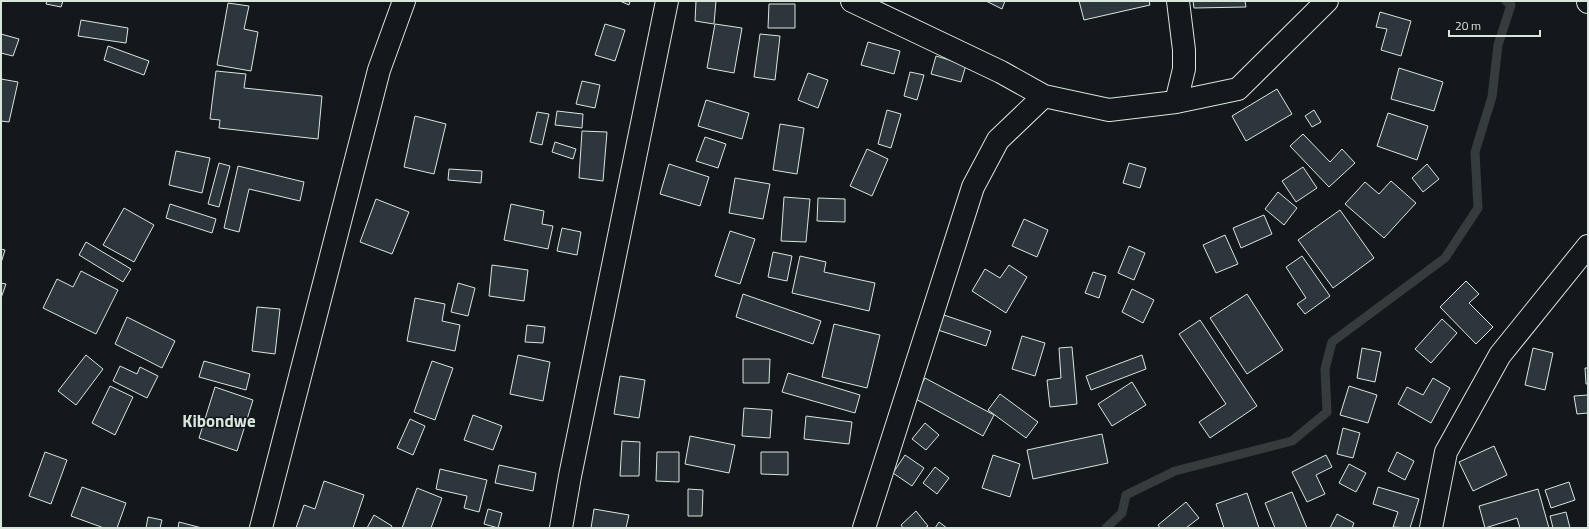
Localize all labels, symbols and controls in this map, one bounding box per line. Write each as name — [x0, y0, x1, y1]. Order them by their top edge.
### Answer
scale bar — [1449, 12, 1540, 38]
text: 20 m — [1455, 16, 1481, 35]
district label: Kibondwe — [182, 408, 256, 434]

